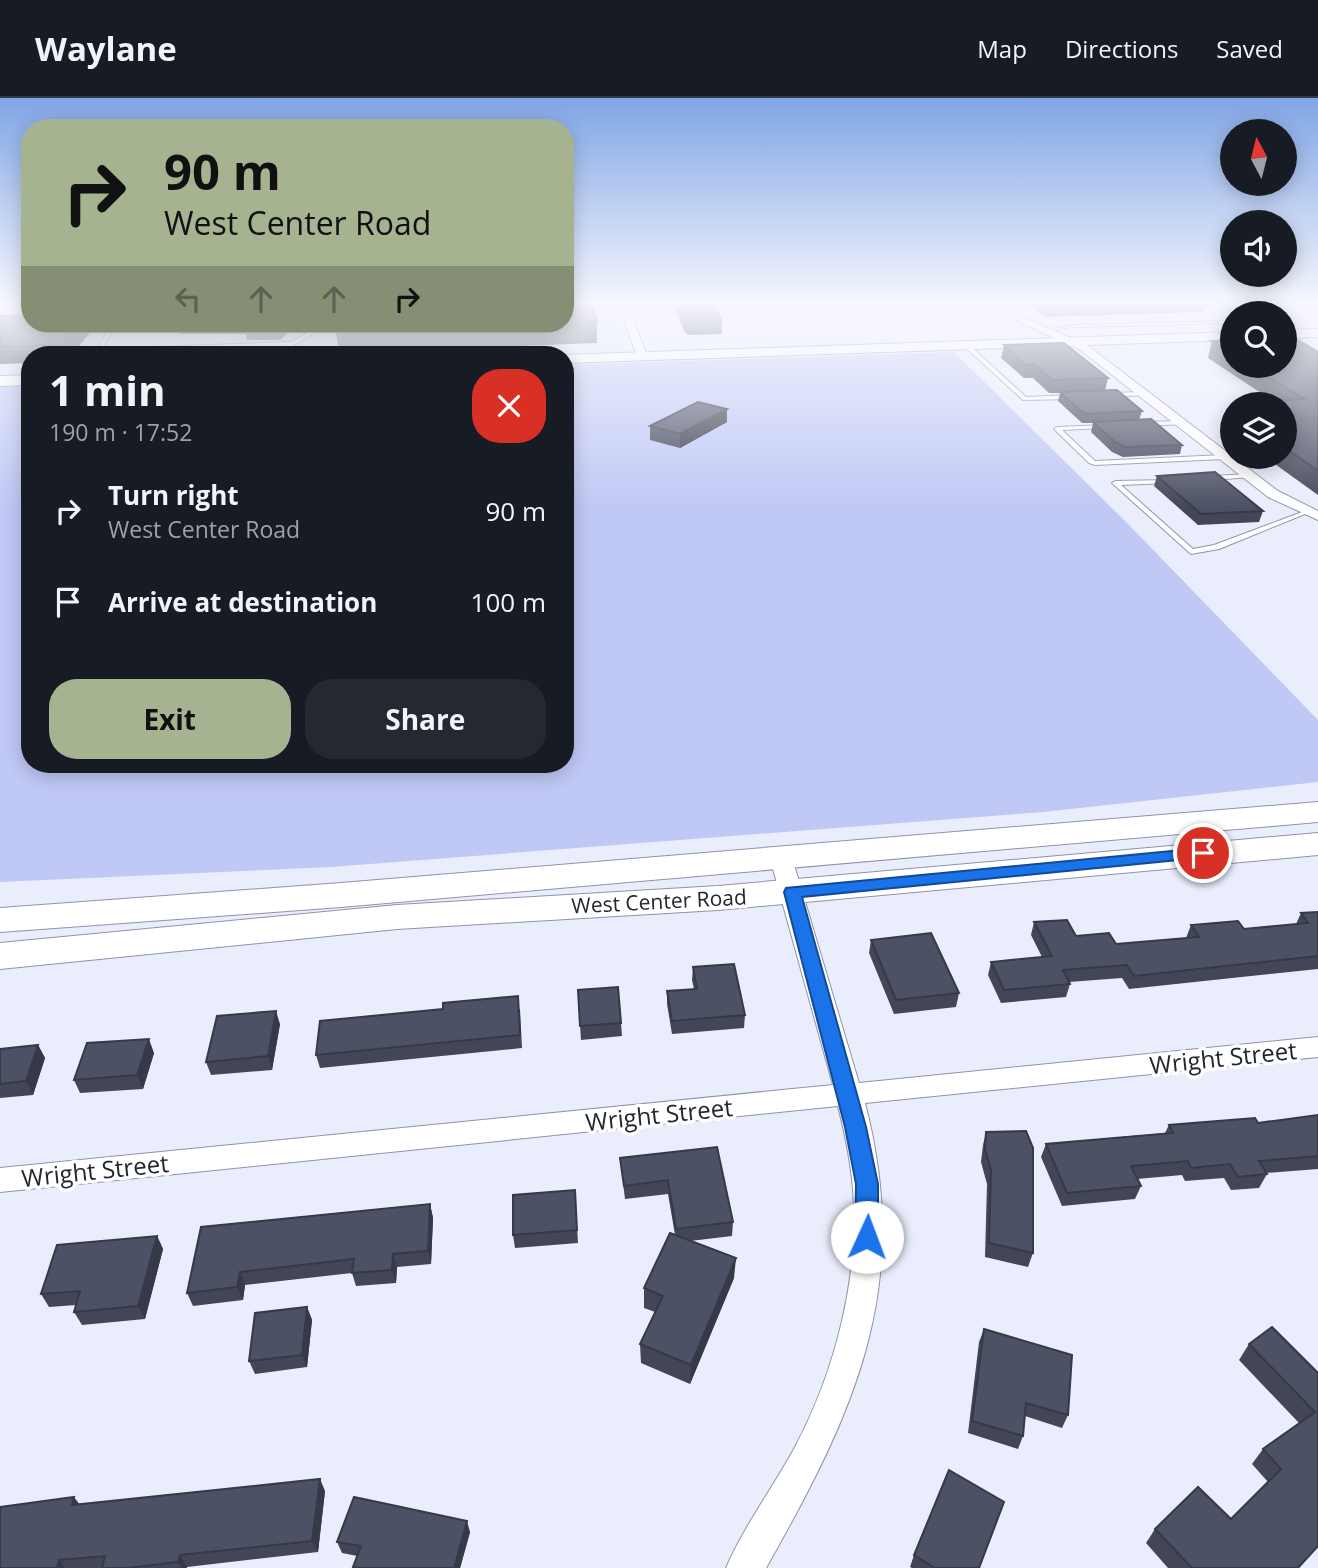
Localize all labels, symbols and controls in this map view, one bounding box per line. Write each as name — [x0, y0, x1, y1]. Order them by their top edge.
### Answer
text: Waylane — [35, 26, 177, 71]
text: Map — [977, 32, 1027, 65]
text: Directions — [1065, 32, 1178, 65]
text: Saved — [1216, 32, 1283, 65]
north arrow — [1220, 119, 1297, 196]
map controls — [1220, 119, 1297, 469]
text: 90 m — [164, 138, 281, 204]
icon: right — [49, 147, 140, 238]
text: West Center Road — [164, 201, 431, 244]
button: sound — [1220, 210, 1297, 287]
icon: left — [169, 280, 207, 318]
icon: ahead — [242, 280, 280, 318]
icon: ahead — [315, 280, 353, 318]
icon: right — [388, 280, 426, 318]
button: search — [1220, 301, 1297, 378]
text: 1 min — [49, 361, 166, 418]
button: close — [472, 369, 546, 443]
button: layers — [1220, 392, 1297, 469]
text: 190 m · 17:52 — [49, 416, 192, 448]
text: Turn right — [108, 477, 239, 513]
icon: right — [49, 492, 87, 530]
text: 90 m — [485, 493, 546, 529]
text: West Center Road — [108, 513, 300, 545]
icon: arrive — [49, 583, 87, 621]
text: Arrive at destination — [108, 584, 377, 620]
text: 100 m — [471, 584, 546, 620]
button: Exit — [49, 679, 291, 759]
button: Share — [305, 679, 546, 759]
pin — [1173, 823, 1233, 883]
icon: arrive — [1184, 834, 1222, 872]
street label: West Center Road — [571, 882, 747, 920]
street label: Wright Street — [1148, 1033, 1298, 1081]
street label: Wright Street — [584, 1090, 734, 1138]
street label: Wright Street — [20, 1146, 170, 1194]
position arrow — [830, 1200, 904, 1274]

